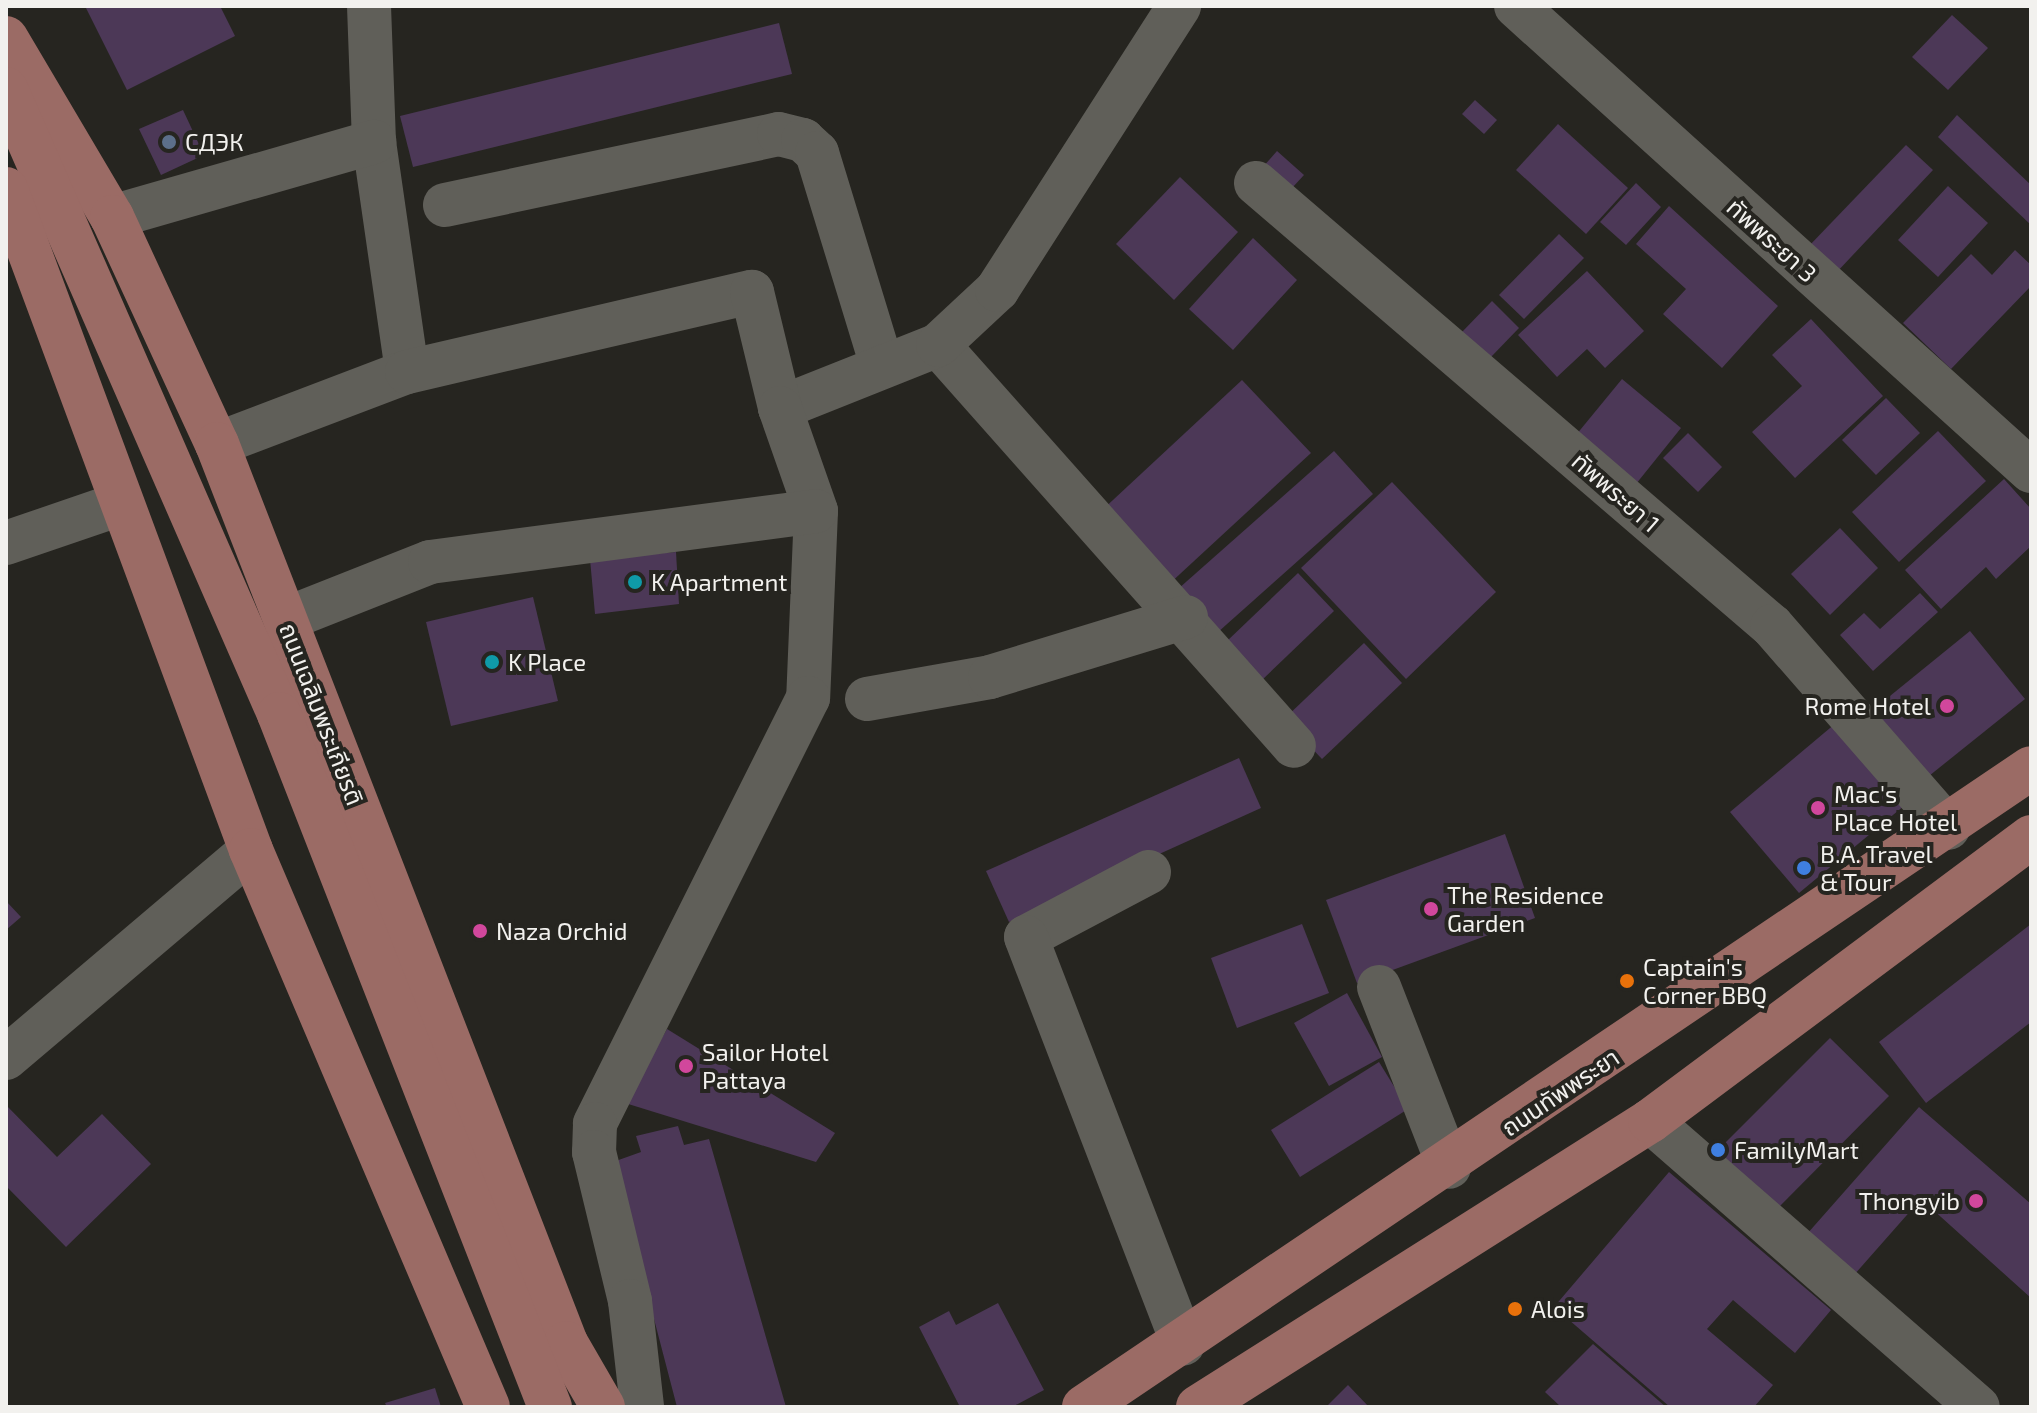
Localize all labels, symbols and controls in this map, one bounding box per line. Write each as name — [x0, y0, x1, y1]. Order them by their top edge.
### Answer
place label: СДЭК — [185, 128, 244, 156]
marker: СДЭК — [160, 133, 178, 151]
street label: ทัพพระยา 3 — [1721, 192, 1823, 288]
street label: ทัพพระยา 1 — [1566, 446, 1666, 538]
place label: K Apartment — [651, 568, 788, 596]
marker: K Apartment — [626, 573, 644, 591]
street label: ถนนเฉลิมพระเกียรติ — [274, 619, 370, 809]
place label: K Place — [508, 648, 586, 676]
marker: K Place — [483, 653, 501, 671]
place label: Rome Hotel — [1805, 692, 1931, 720]
marker: Rome Hotel — [1938, 697, 1956, 715]
place label: Mac's Place Hotel — [1834, 780, 1957, 836]
marker: Mac's Place Hotel — [1809, 799, 1827, 817]
place label: B.A. Travel & Tour — [1820, 840, 1933, 896]
marker: B.A. Travel & Tour — [1795, 859, 1813, 877]
place label: The Residence Garden — [1447, 881, 1604, 937]
marker: The Residence Garden — [1422, 900, 1440, 918]
place label: Naza Orchid — [496, 917, 628, 945]
marker: Naza Orchid — [471, 922, 489, 940]
place label: Captain's Corner BBQ — [1643, 953, 1768, 1009]
marker: Captain's Corner BBQ — [1618, 972, 1636, 990]
place label: Sailor Hotel Pattaya — [702, 1038, 829, 1094]
street label: ถนนทัพพระยา — [1496, 1042, 1624, 1142]
marker: Sailor Hotel Pattaya — [677, 1057, 695, 1075]
place label: FamilyMart — [1734, 1136, 1859, 1164]
marker: FamilyMart — [1709, 1141, 1727, 1159]
place label: Thongyib — [1859, 1187, 1960, 1215]
marker: Thongyib — [1967, 1192, 1985, 1210]
place label: Alois — [1531, 1295, 1585, 1323]
marker: Alois — [1506, 1300, 1524, 1318]

